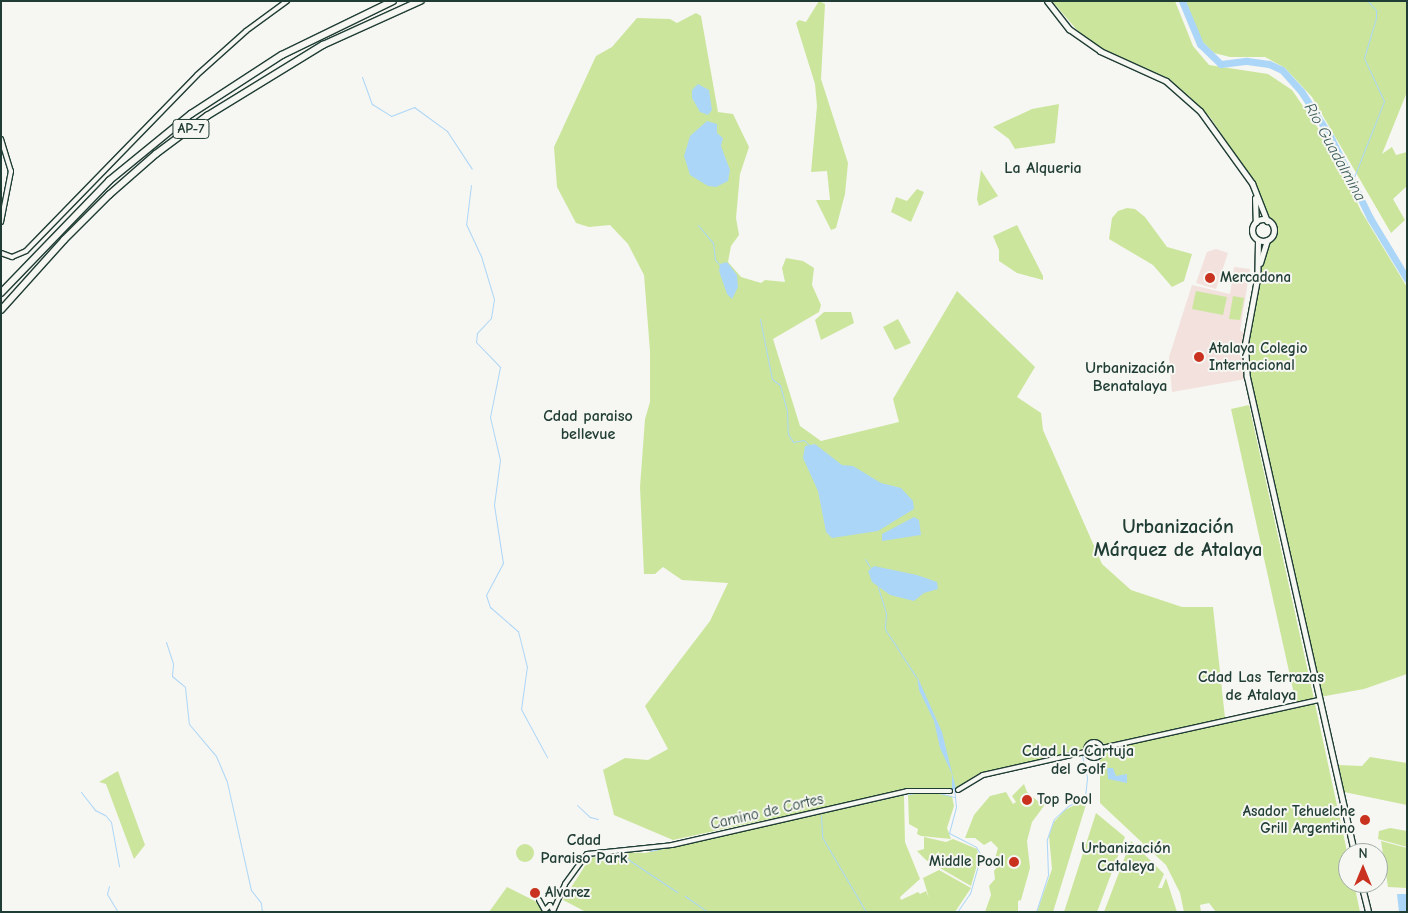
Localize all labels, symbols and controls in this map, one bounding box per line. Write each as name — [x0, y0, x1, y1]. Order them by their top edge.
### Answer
water label: Rio Guadalmina — [1300, 100, 1370, 204]
road number: AP-7 — [172, 118, 210, 140]
district label: La Alqueria — [1004, 158, 1082, 178]
place label: Mercadona — [1220, 269, 1291, 287]
marker: Mercadona — [1204, 272, 1216, 284]
place label: Atalaya Colegio Internacional — [1209, 339, 1307, 374]
marker: Atalaya Colegio Internacional — [1193, 351, 1205, 363]
district label: Urbanización Benatalaya — [1085, 358, 1175, 396]
district label: Cdad paraiso bellevue — [543, 406, 633, 444]
district label: Urbanización Márquez de Atalaya — [1094, 515, 1262, 562]
district label: Cdad Las Terrazas de Atalaya — [1198, 667, 1324, 705]
district label: Cdad La Cartuja del Golf — [1022, 741, 1134, 779]
street label: Camino de Cortes — [709, 790, 825, 834]
place label: Top Pool — [1037, 791, 1092, 809]
marker: Top Pool — [1021, 794, 1033, 806]
place label: Asador Tehuelche Grill Argentino — [1243, 802, 1355, 837]
marker: Asador Tehuelche Grill Argentino — [1359, 814, 1371, 826]
district label: Cdad Paraiso Park — [541, 830, 627, 868]
district label: Urbanización Cataleya — [1081, 838, 1171, 876]
north arrow — [1338, 843, 1388, 893]
text: N — [1358, 845, 1368, 862]
place label: Middle Pool — [929, 853, 1004, 871]
marker: Middle Pool — [1008, 856, 1020, 868]
place label: Alvarez — [545, 884, 590, 902]
marker: Alvarez — [529, 887, 541, 899]

